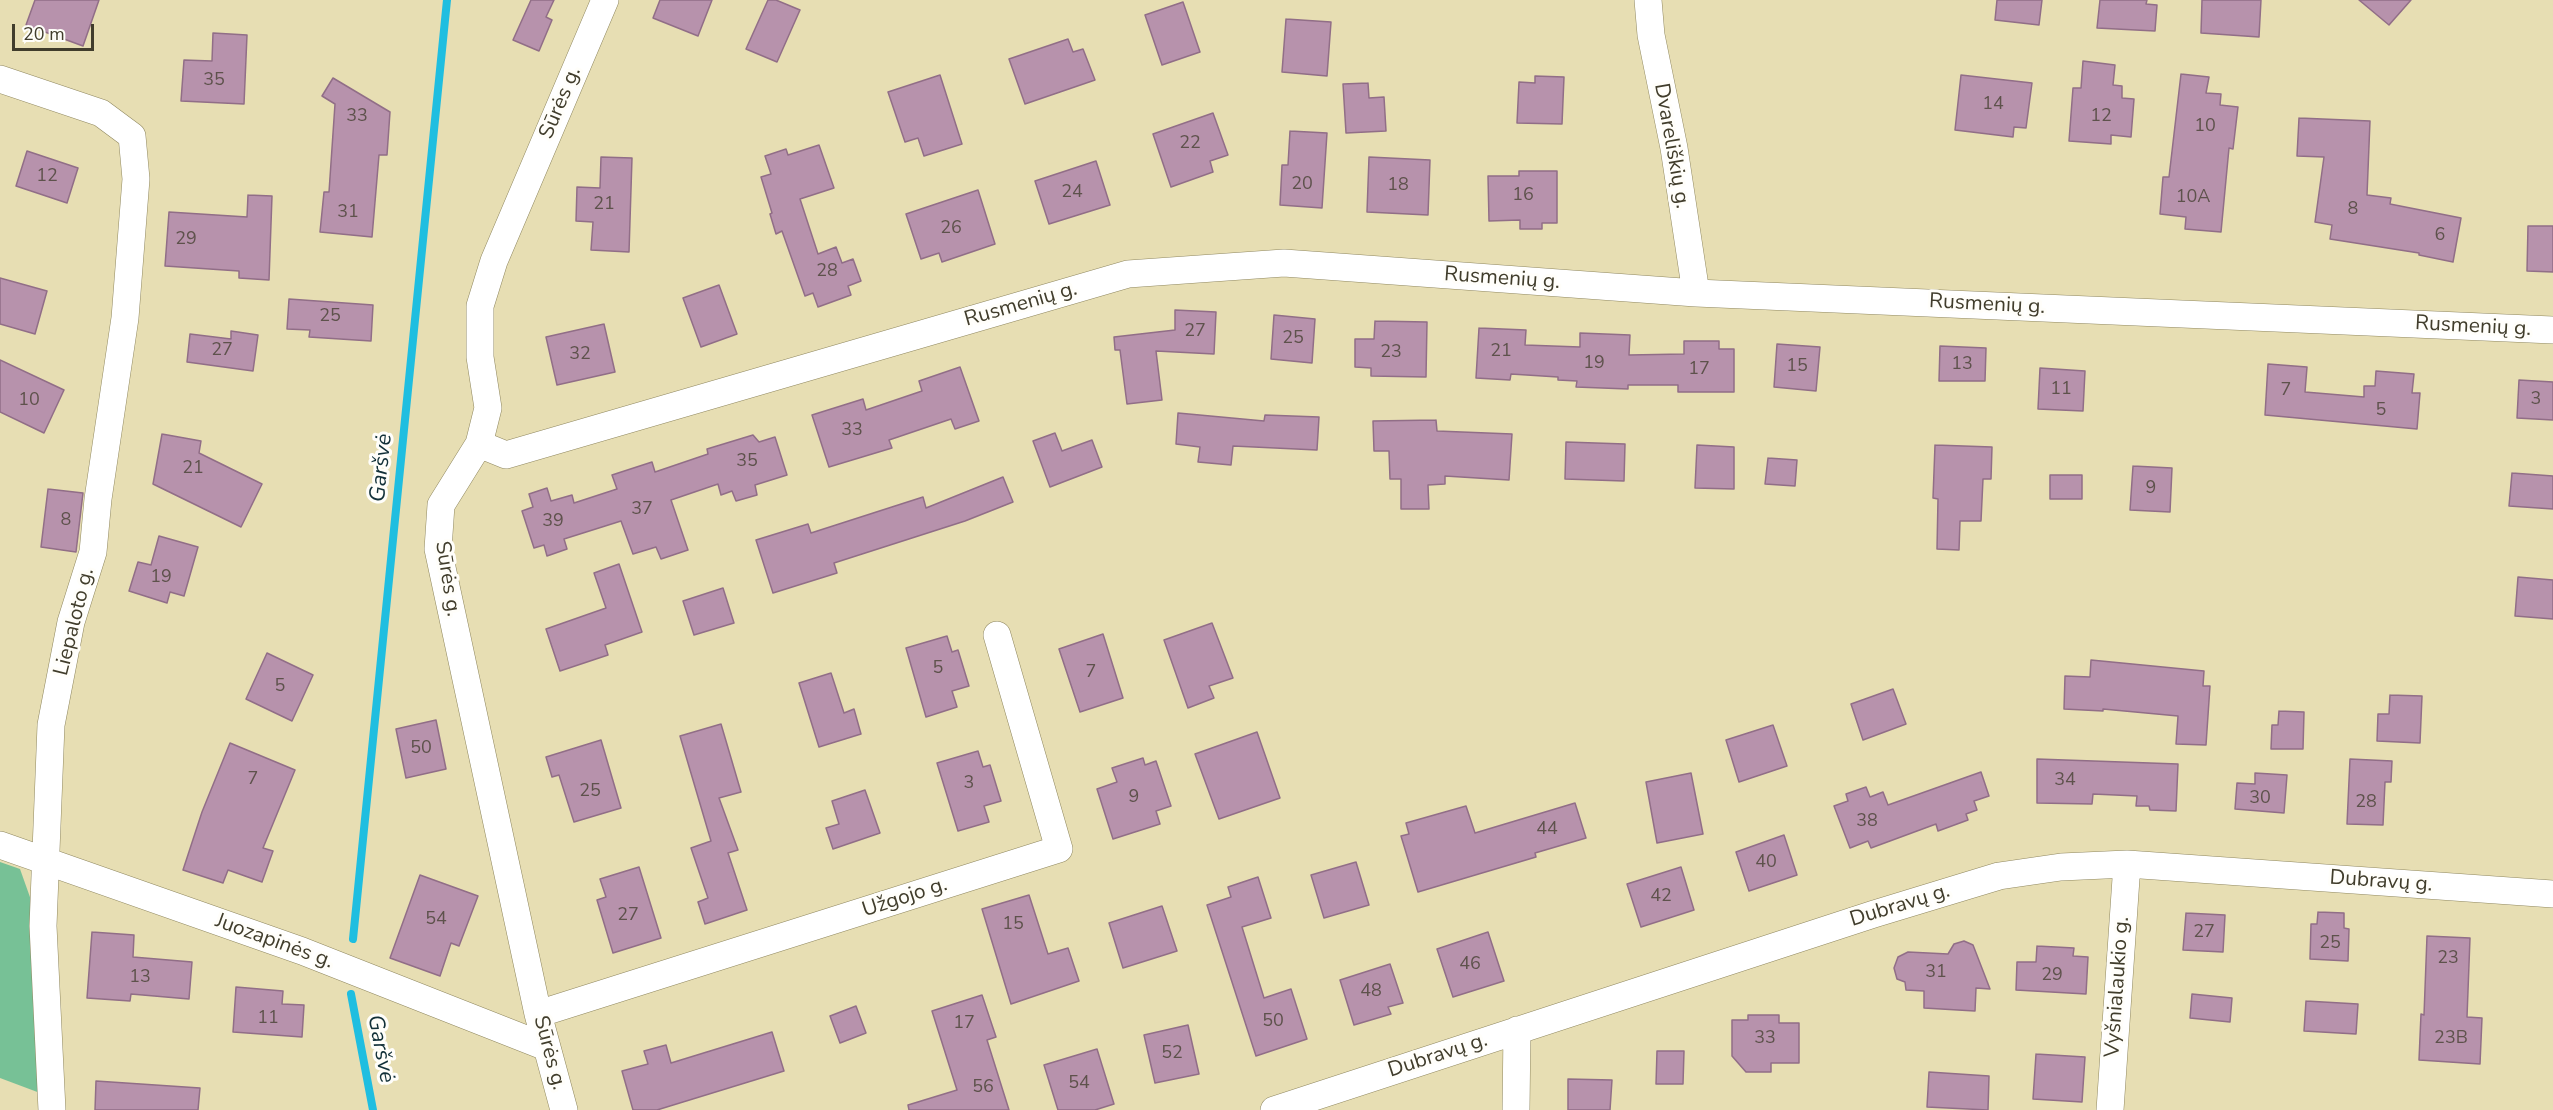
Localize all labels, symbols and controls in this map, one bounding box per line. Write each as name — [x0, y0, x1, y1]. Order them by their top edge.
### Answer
scale bar — [15, 12, 98, 50]
text: 20 m — [23, 22, 65, 46]
street label: Sūrės g. — [535, 63, 587, 143]
house number: 35 — [203, 70, 225, 92]
street label: Dvareliškių g. — [1648, 81, 1694, 211]
house number: 14 — [1982, 94, 2004, 116]
house number: 33 — [346, 106, 368, 128]
house number: 12 — [2090, 106, 2112, 128]
house number: 10 — [2194, 116, 2216, 138]
house number: 22 — [1179, 133, 1201, 155]
house number: 12 — [36, 166, 58, 188]
house number: 20 — [1291, 174, 1313, 196]
house number: 18 — [1387, 175, 1409, 197]
house number: 24 — [1061, 182, 1083, 204]
house number: 16 — [1512, 185, 1534, 207]
house number: 10A — [2176, 187, 2210, 209]
house number: 21 — [593, 194, 615, 216]
house number: 8 — [2348, 199, 2358, 221]
house number: 31 — [337, 202, 359, 224]
house number: 26 — [940, 218, 962, 240]
house number: 6 — [2435, 225, 2445, 247]
house number: 29 — [175, 229, 197, 251]
house number: 28 — [816, 261, 838, 283]
street label: Rusmenių g. — [1443, 262, 1561, 296]
street label: Rusmenių g. — [962, 277, 1080, 333]
street label: Rusmenių g. — [1928, 289, 2046, 321]
house number: 25 — [319, 306, 341, 328]
street label: Rusmenių g. — [2414, 311, 2532, 343]
house number: 27 — [1184, 321, 1206, 343]
house number: 25 — [1282, 328, 1304, 350]
house number: 27 — [211, 340, 233, 362]
house number: 21 — [1490, 341, 1512, 363]
house number: 23 — [1380, 342, 1402, 364]
house number: 32 — [569, 344, 591, 366]
house number: 19 — [1583, 353, 1605, 375]
house number: 13 — [1951, 354, 1973, 376]
house number: 15 — [1786, 356, 1808, 378]
house number: 17 — [1688, 359, 1710, 381]
house number: 11 — [2050, 379, 2072, 401]
house number: 7 — [2281, 380, 2291, 402]
house number: 3 — [2531, 389, 2541, 411]
house number: 10 — [18, 390, 40, 412]
house number: 5 — [2376, 400, 2386, 422]
house number: 33 — [841, 420, 863, 442]
water label: Garšvė — [365, 432, 399, 504]
house number: 35 — [736, 451, 758, 473]
house number: 21 — [182, 458, 204, 480]
house number: 9 — [2146, 478, 2156, 500]
house number: 37 — [631, 499, 653, 521]
house number: 8 — [61, 510, 71, 532]
house number: 39 — [542, 511, 564, 533]
street label: Sūrės g. — [429, 540, 465, 618]
street label: Liepaloto g. — [49, 566, 101, 678]
house number: 19 — [150, 567, 172, 589]
house number: 5 — [933, 658, 943, 680]
house number: 7 — [1086, 662, 1096, 684]
house number: 5 — [275, 676, 285, 698]
house number: 50 — [410, 738, 432, 760]
house number: 7 — [248, 769, 258, 791]
house number: 34 — [2054, 770, 2076, 792]
house number: 3 — [964, 773, 974, 795]
house number: 25 — [579, 781, 601, 803]
house number: 9 — [1129, 787, 1139, 809]
house number: 30 — [2249, 788, 2271, 810]
house number: 28 — [2355, 792, 2377, 814]
house number: 38 — [1856, 811, 1878, 833]
house number: 44 — [1536, 819, 1558, 841]
house number: 40 — [1755, 852, 1777, 874]
street label: Dubravų g. — [2329, 866, 2433, 898]
street label: Užgojo g. — [859, 872, 951, 924]
street label: Dubravų g. — [1847, 879, 1953, 933]
house number: 42 — [1650, 886, 1672, 908]
house number: 27 — [617, 905, 639, 927]
street label: Juozapinės g. — [212, 909, 336, 975]
house number: 54 — [425, 909, 447, 931]
house number: 15 — [1002, 914, 1024, 936]
street label: Vyšnialaukio g. — [2101, 916, 2135, 1058]
house number: 27 — [2193, 922, 2215, 944]
house number: 25 — [2319, 933, 2341, 955]
house number: 23 — [2437, 948, 2459, 970]
house number: 46 — [1459, 954, 1481, 976]
house number: 31 — [1925, 962, 1947, 984]
house number: 29 — [2041, 965, 2063, 987]
house number: 13 — [129, 967, 151, 989]
house number: 48 — [1360, 981, 1382, 1003]
house number: 11 — [257, 1008, 279, 1030]
house number: 50 — [1262, 1011, 1284, 1033]
water label: Garšvė — [360, 1013, 400, 1085]
street label: Sūrės g. — [527, 1013, 571, 1093]
house number: 17 — [953, 1013, 975, 1035]
street label: Dubravų g. — [1385, 1028, 1491, 1084]
house number: 33 — [1754, 1028, 1776, 1050]
house number: 23B — [2434, 1028, 2468, 1050]
house number: 52 — [1161, 1043, 1183, 1065]
house number: 54 — [1068, 1073, 1090, 1095]
house number: 56 — [972, 1077, 994, 1099]

